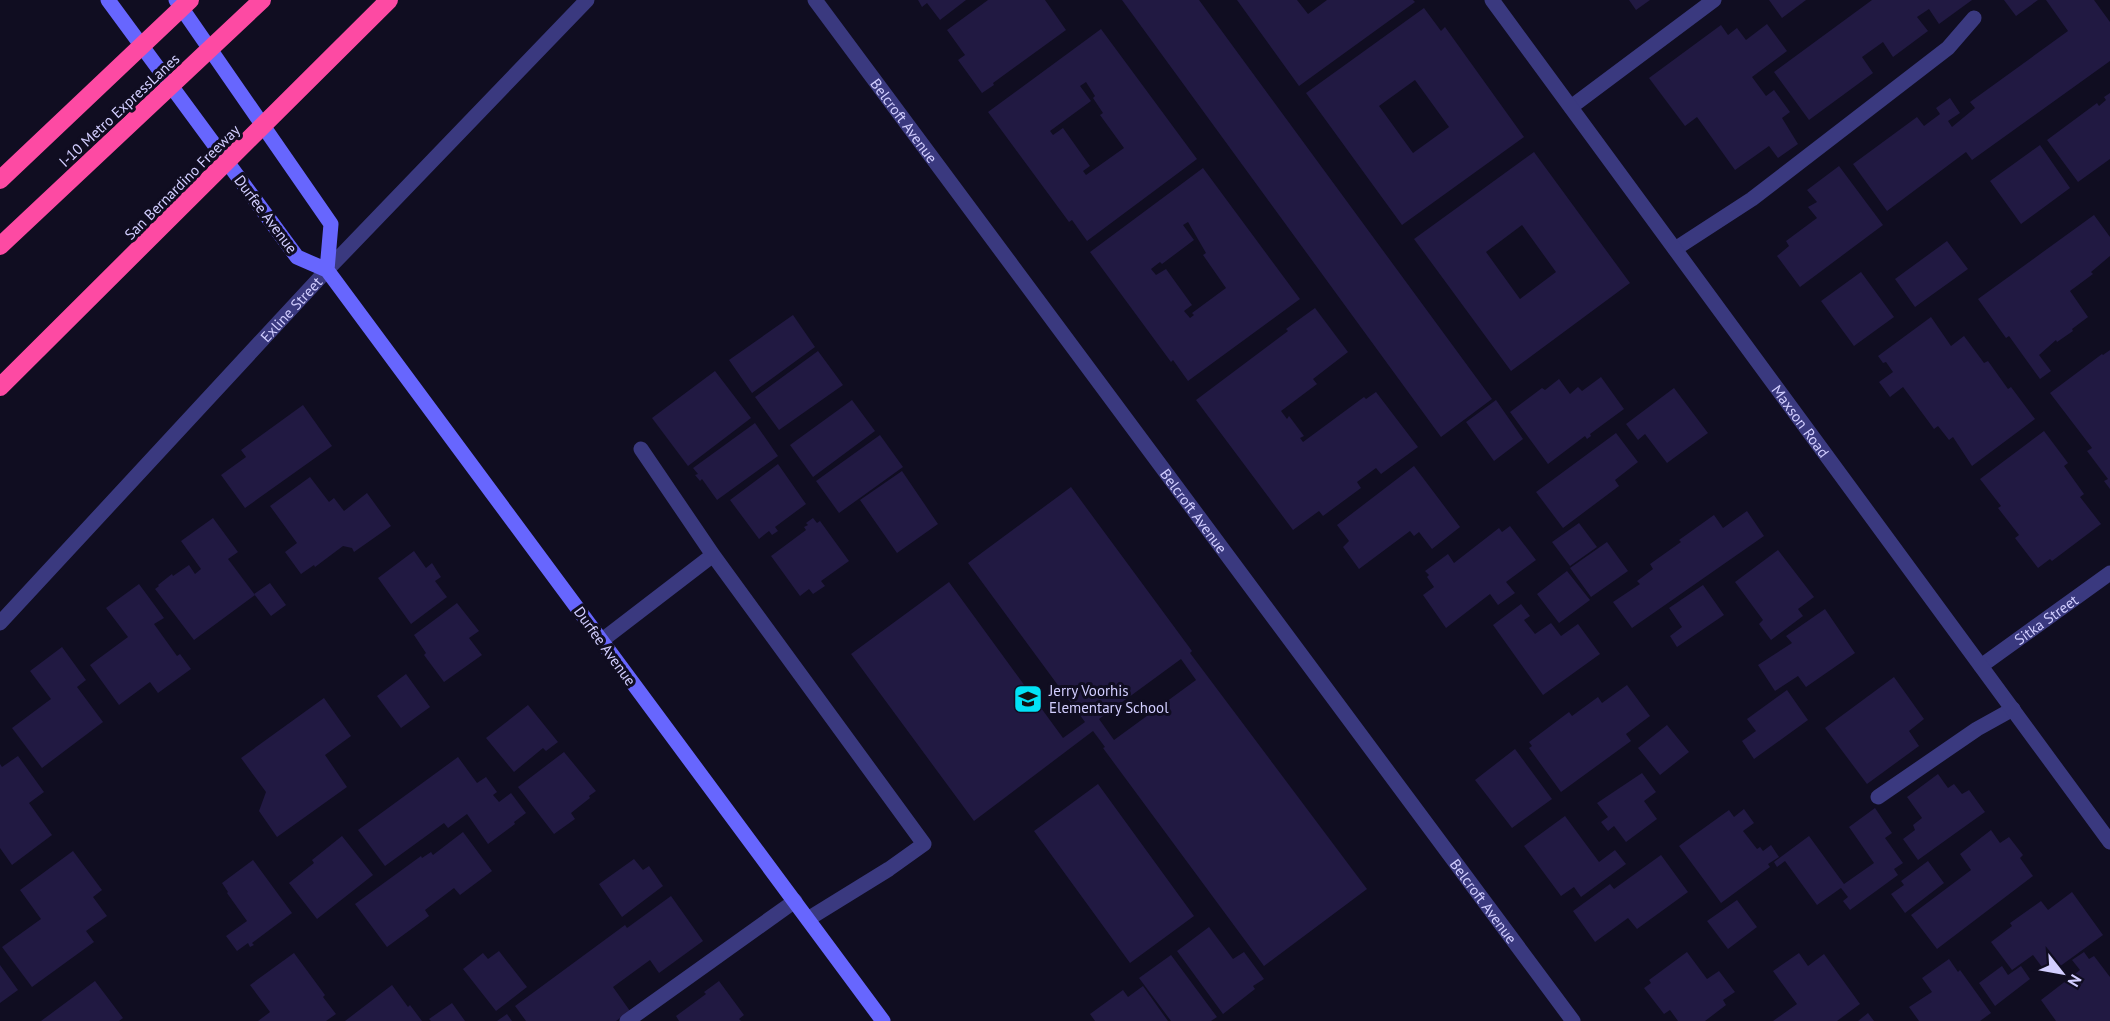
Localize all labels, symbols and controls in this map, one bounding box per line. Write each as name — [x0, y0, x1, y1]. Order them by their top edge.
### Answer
street label: I-10 Metro ExpressLanes — [55, 49, 183, 171]
street label: Belcroft Avenue — [867, 74, 942, 166]
street label: San Bernardino Freeway — [120, 120, 244, 244]
street label: Durfee Avenue — [230, 171, 302, 257]
street label: Exline Street — [256, 272, 326, 346]
street label: Maxson Road — [1768, 381, 1834, 461]
street label: Belcroft Avenue — [1157, 465, 1232, 557]
street label: Sitka Street — [2010, 590, 2082, 649]
street label: Durfee Avenue — [570, 603, 640, 689]
place label: Jerry Voorhis Elementary School — [1048, 681, 1169, 717]
school or university icon: Jerry Voorhis Elementary School — [1012, 683, 1044, 715]
street label: Belcroft Avenue — [1446, 855, 1521, 947]
north arrow — [2032, 943, 2092, 1003]
text: N — [2064, 971, 2086, 990]

